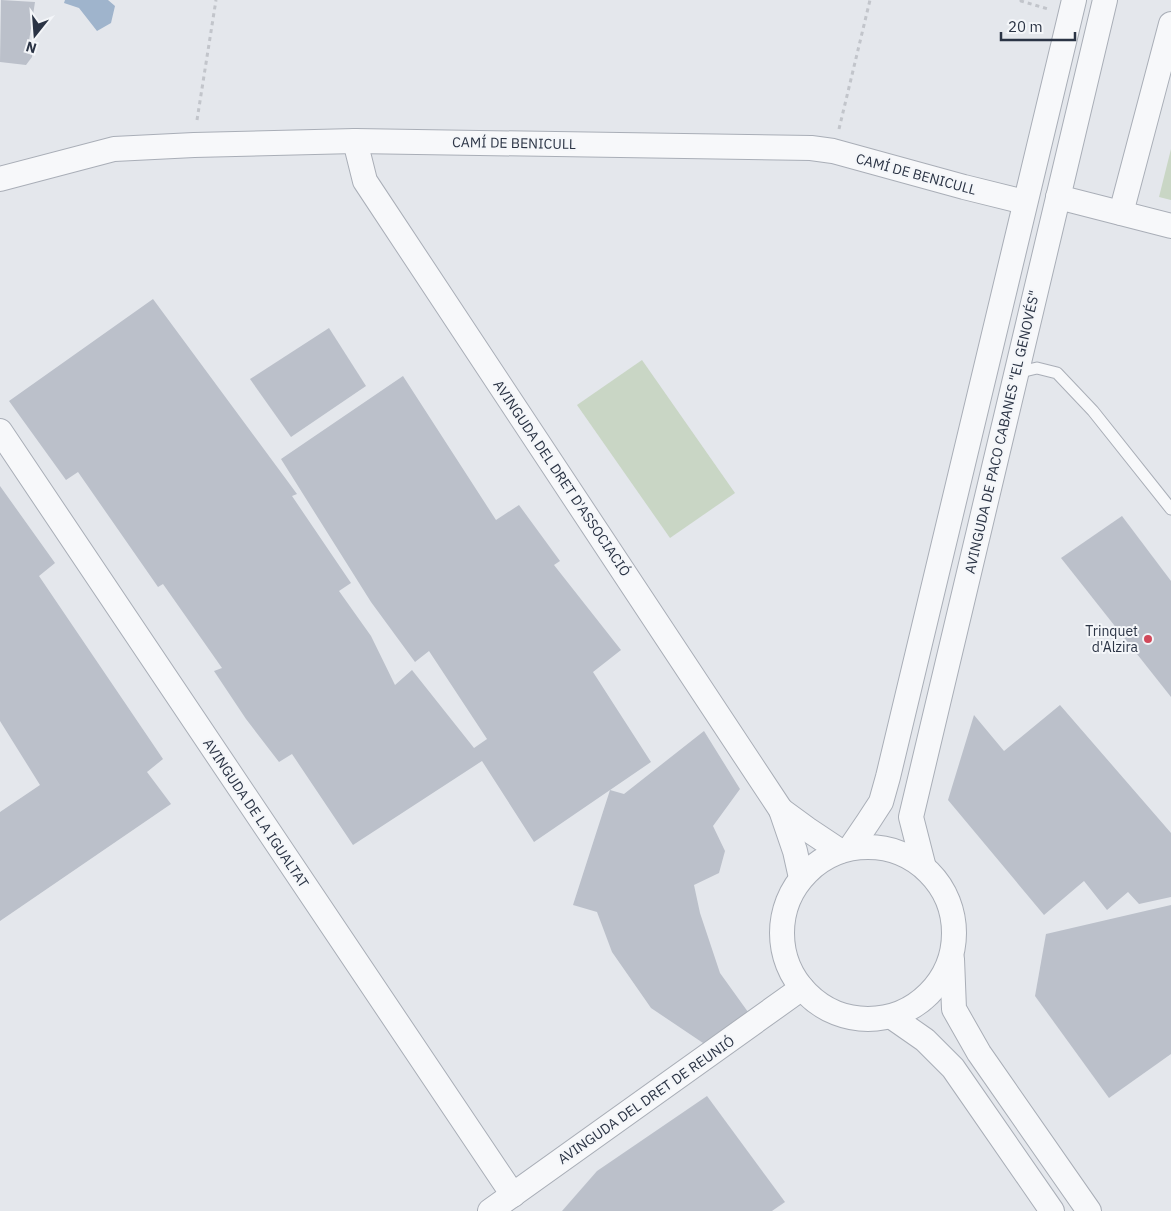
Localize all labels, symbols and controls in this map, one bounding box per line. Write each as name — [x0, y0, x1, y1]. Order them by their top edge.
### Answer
north arrow — [10, 10, 60, 60]
scale bar — [1001, 10, 1075, 42]
text: 20 m — [1008, 17, 1043, 36]
text: N — [24, 37, 39, 58]
street label: CAMÍ DE BENICULL — [452, 132, 576, 153]
street label: CAMÍ DE BENICULL — [854, 148, 978, 199]
street label: AVINGUDA DE PACO CABANES "EL GENOVÉS" — [960, 288, 1043, 575]
street label: AVINGUDA DEL DRET D'ASSOCIACIÓ — [489, 376, 636, 580]
place label: Trinquet d'Alzira — [1085, 622, 1139, 656]
marker: Trinquet d'Alzira — [1142, 633, 1154, 645]
street label: AVINGUDA DE LA IGUALTAT — [199, 735, 313, 891]
street label: AVINGUDA DEL DRET DE REUNIÓ — [554, 1031, 738, 1168]

